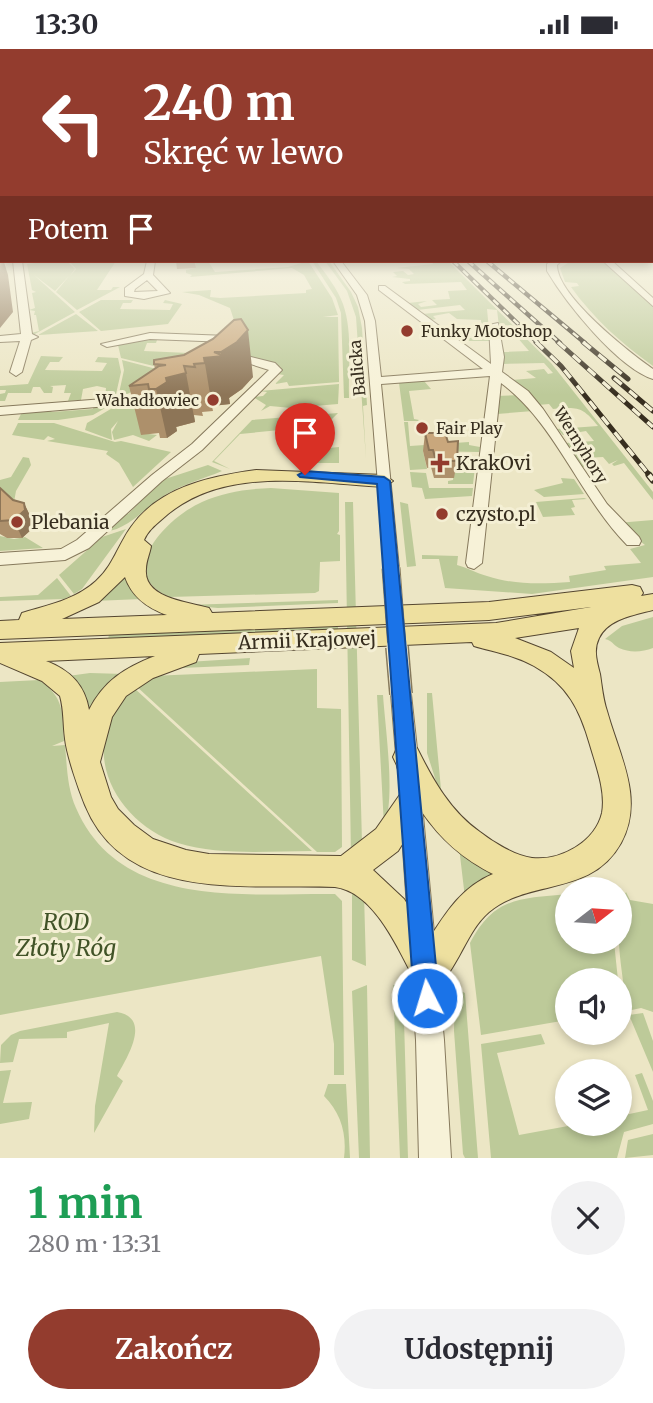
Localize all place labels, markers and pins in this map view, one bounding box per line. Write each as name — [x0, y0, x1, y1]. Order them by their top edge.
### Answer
place label: Funky Motoshop — [421, 321, 552, 341]
marker: Funky Motoshop — [399, 323, 415, 339]
place label: Wahadłowiec — [95, 390, 199, 410]
marker: Wahadłowiec — [205, 392, 221, 408]
pin — [275, 403, 335, 475]
place label: Fair Play — [436, 418, 503, 438]
marker: Fair Play — [414, 420, 430, 436]
place label: KrakOvi — [456, 451, 531, 475]
marker: KrakOvi — [430, 453, 450, 473]
place label: czysto.pl — [456, 502, 536, 526]
marker: czysto.pl — [434, 506, 450, 522]
place label: Plebania — [31, 510, 109, 534]
marker: Plebania — [9, 514, 25, 530]

